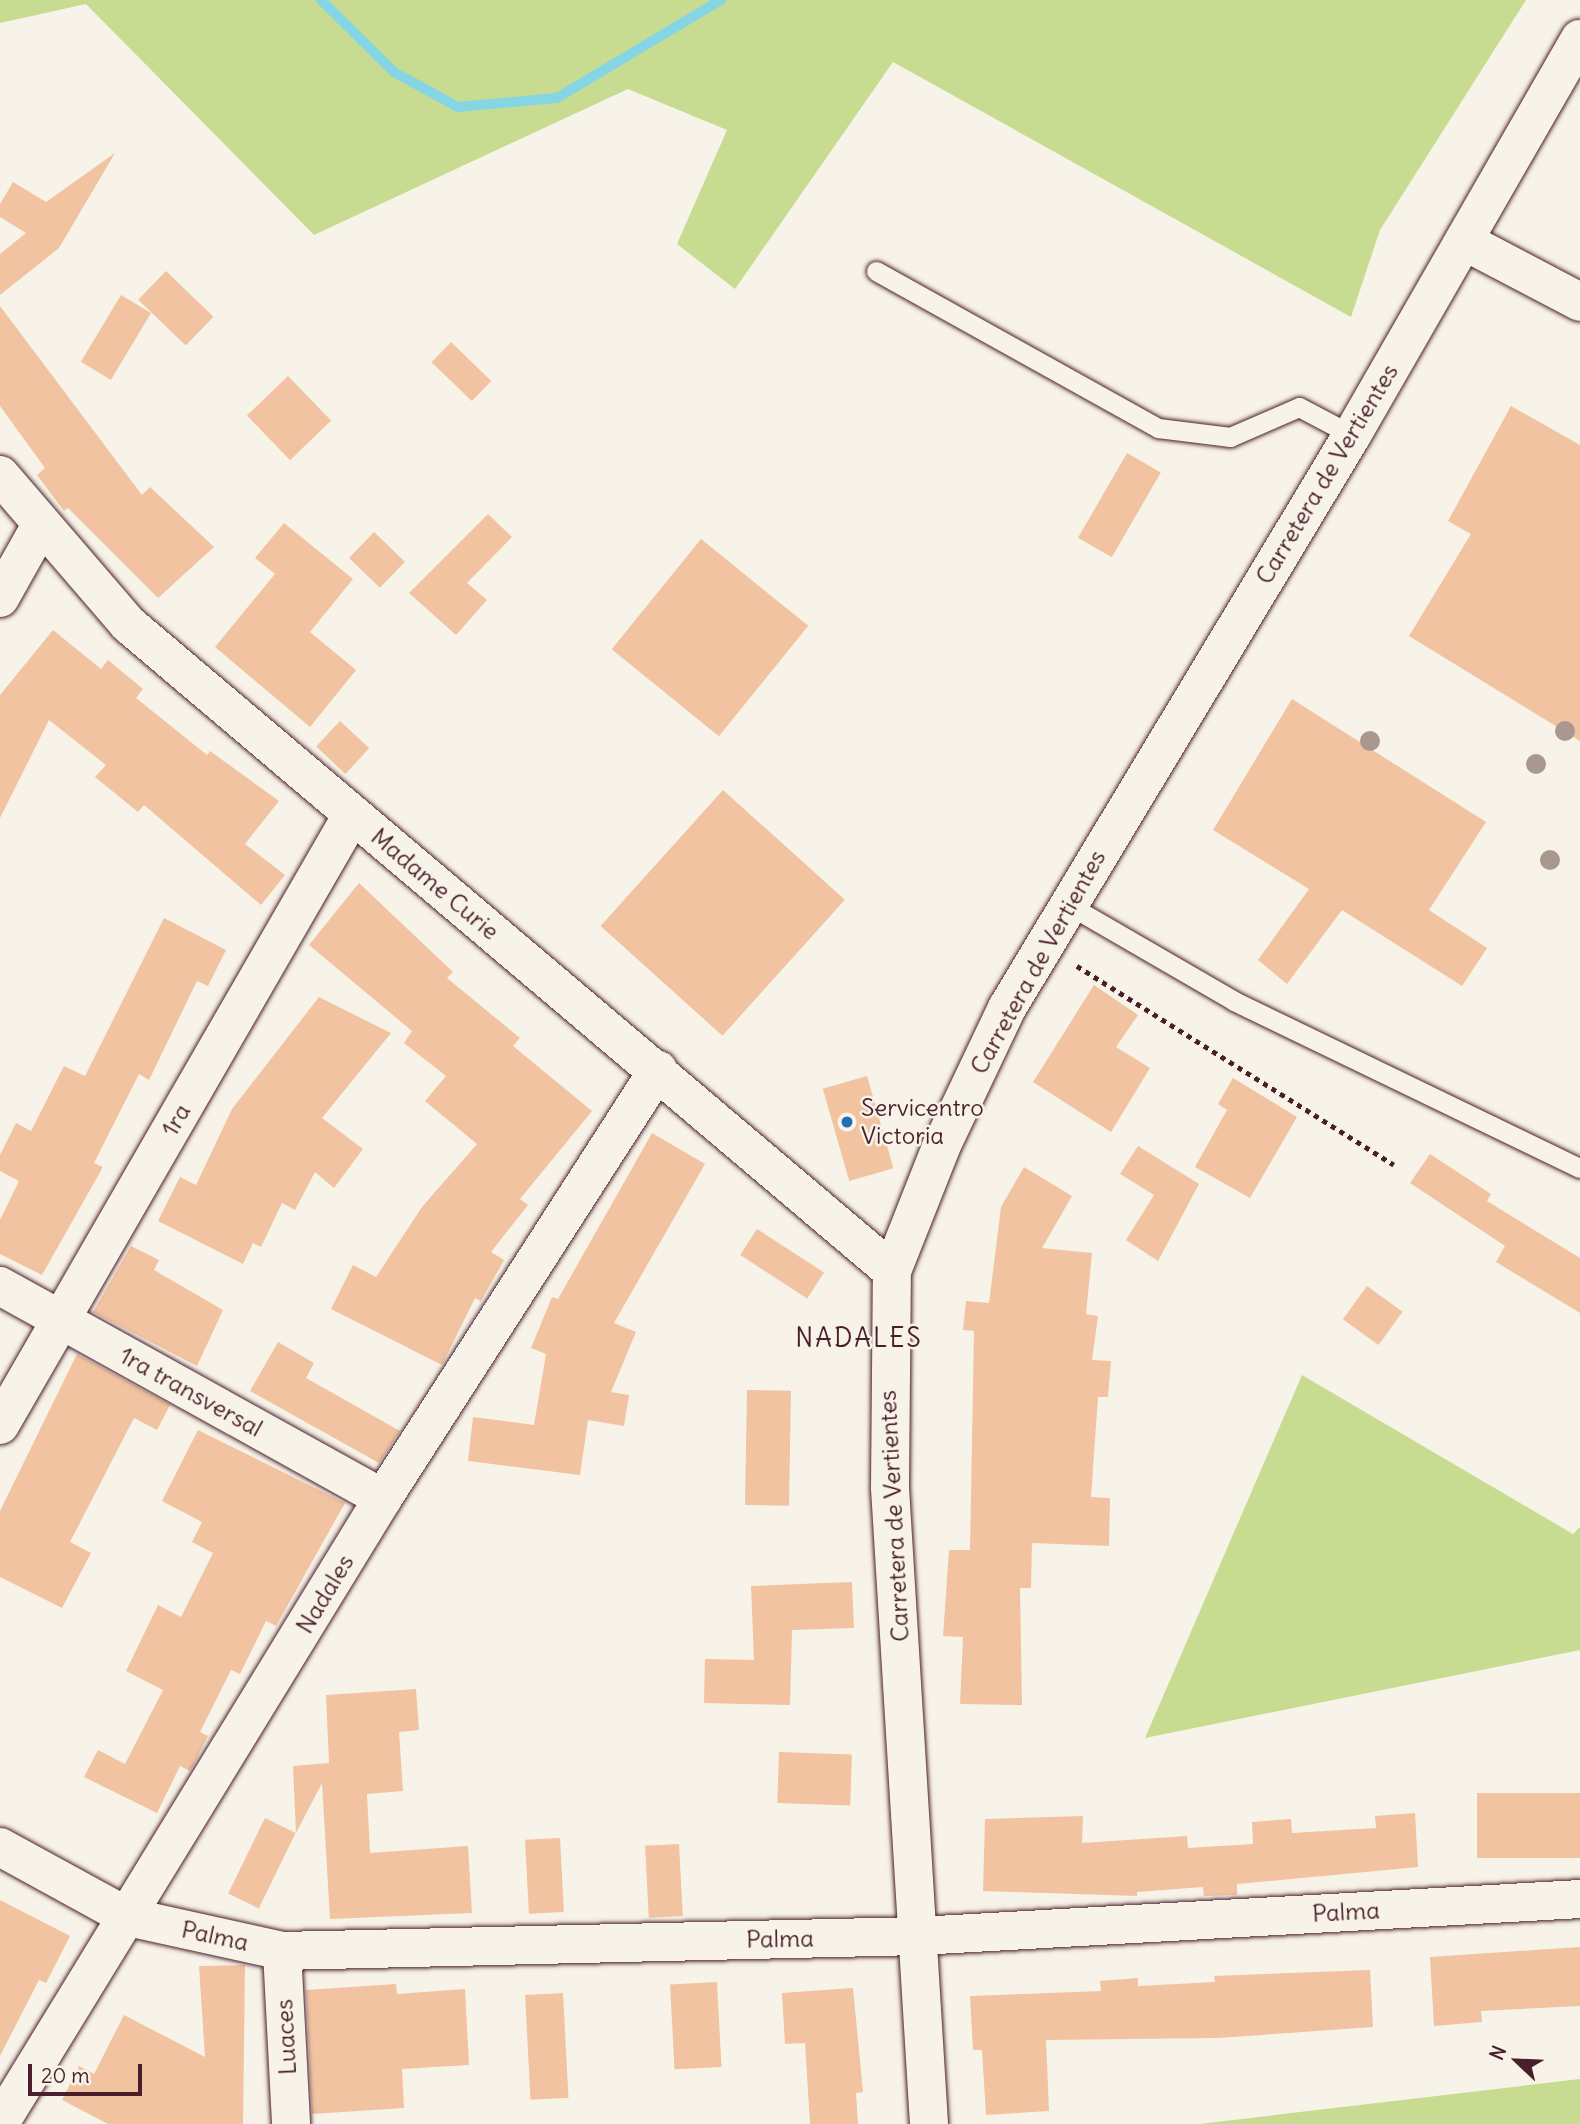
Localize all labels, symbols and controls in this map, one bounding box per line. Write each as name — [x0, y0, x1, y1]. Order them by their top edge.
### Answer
street label: Carretera de Vertientes — [1250, 359, 1404, 589]
street label: Madame Curie — [365, 822, 505, 946]
street label: Carretera de Vertientes — [964, 845, 1112, 1079]
place label: Servicentro Victoria — [861, 1094, 984, 1150]
street label: 1ra — [155, 1099, 197, 1141]
marker: Servicentro Victoria — [839, 1114, 855, 1130]
district label: NADALES — [796, 1322, 922, 1354]
street label: 1ra transversal — [114, 1341, 268, 1443]
street label: Carretera de Vertientes — [873, 1389, 915, 1643]
street label: Nadales — [290, 1549, 360, 1639]
street label: Palma — [1311, 1896, 1381, 1928]
street label: Palma — [179, 1915, 251, 1957]
street label: Palma — [746, 1924, 814, 1954]
street label: Luaces — [270, 1998, 302, 2076]
north arrow — [1482, 2026, 1552, 2096]
text: N — [1484, 2042, 1511, 2064]
scale bar — [32, 2050, 145, 2094]
text: 20 m — [41, 2062, 90, 2089]

